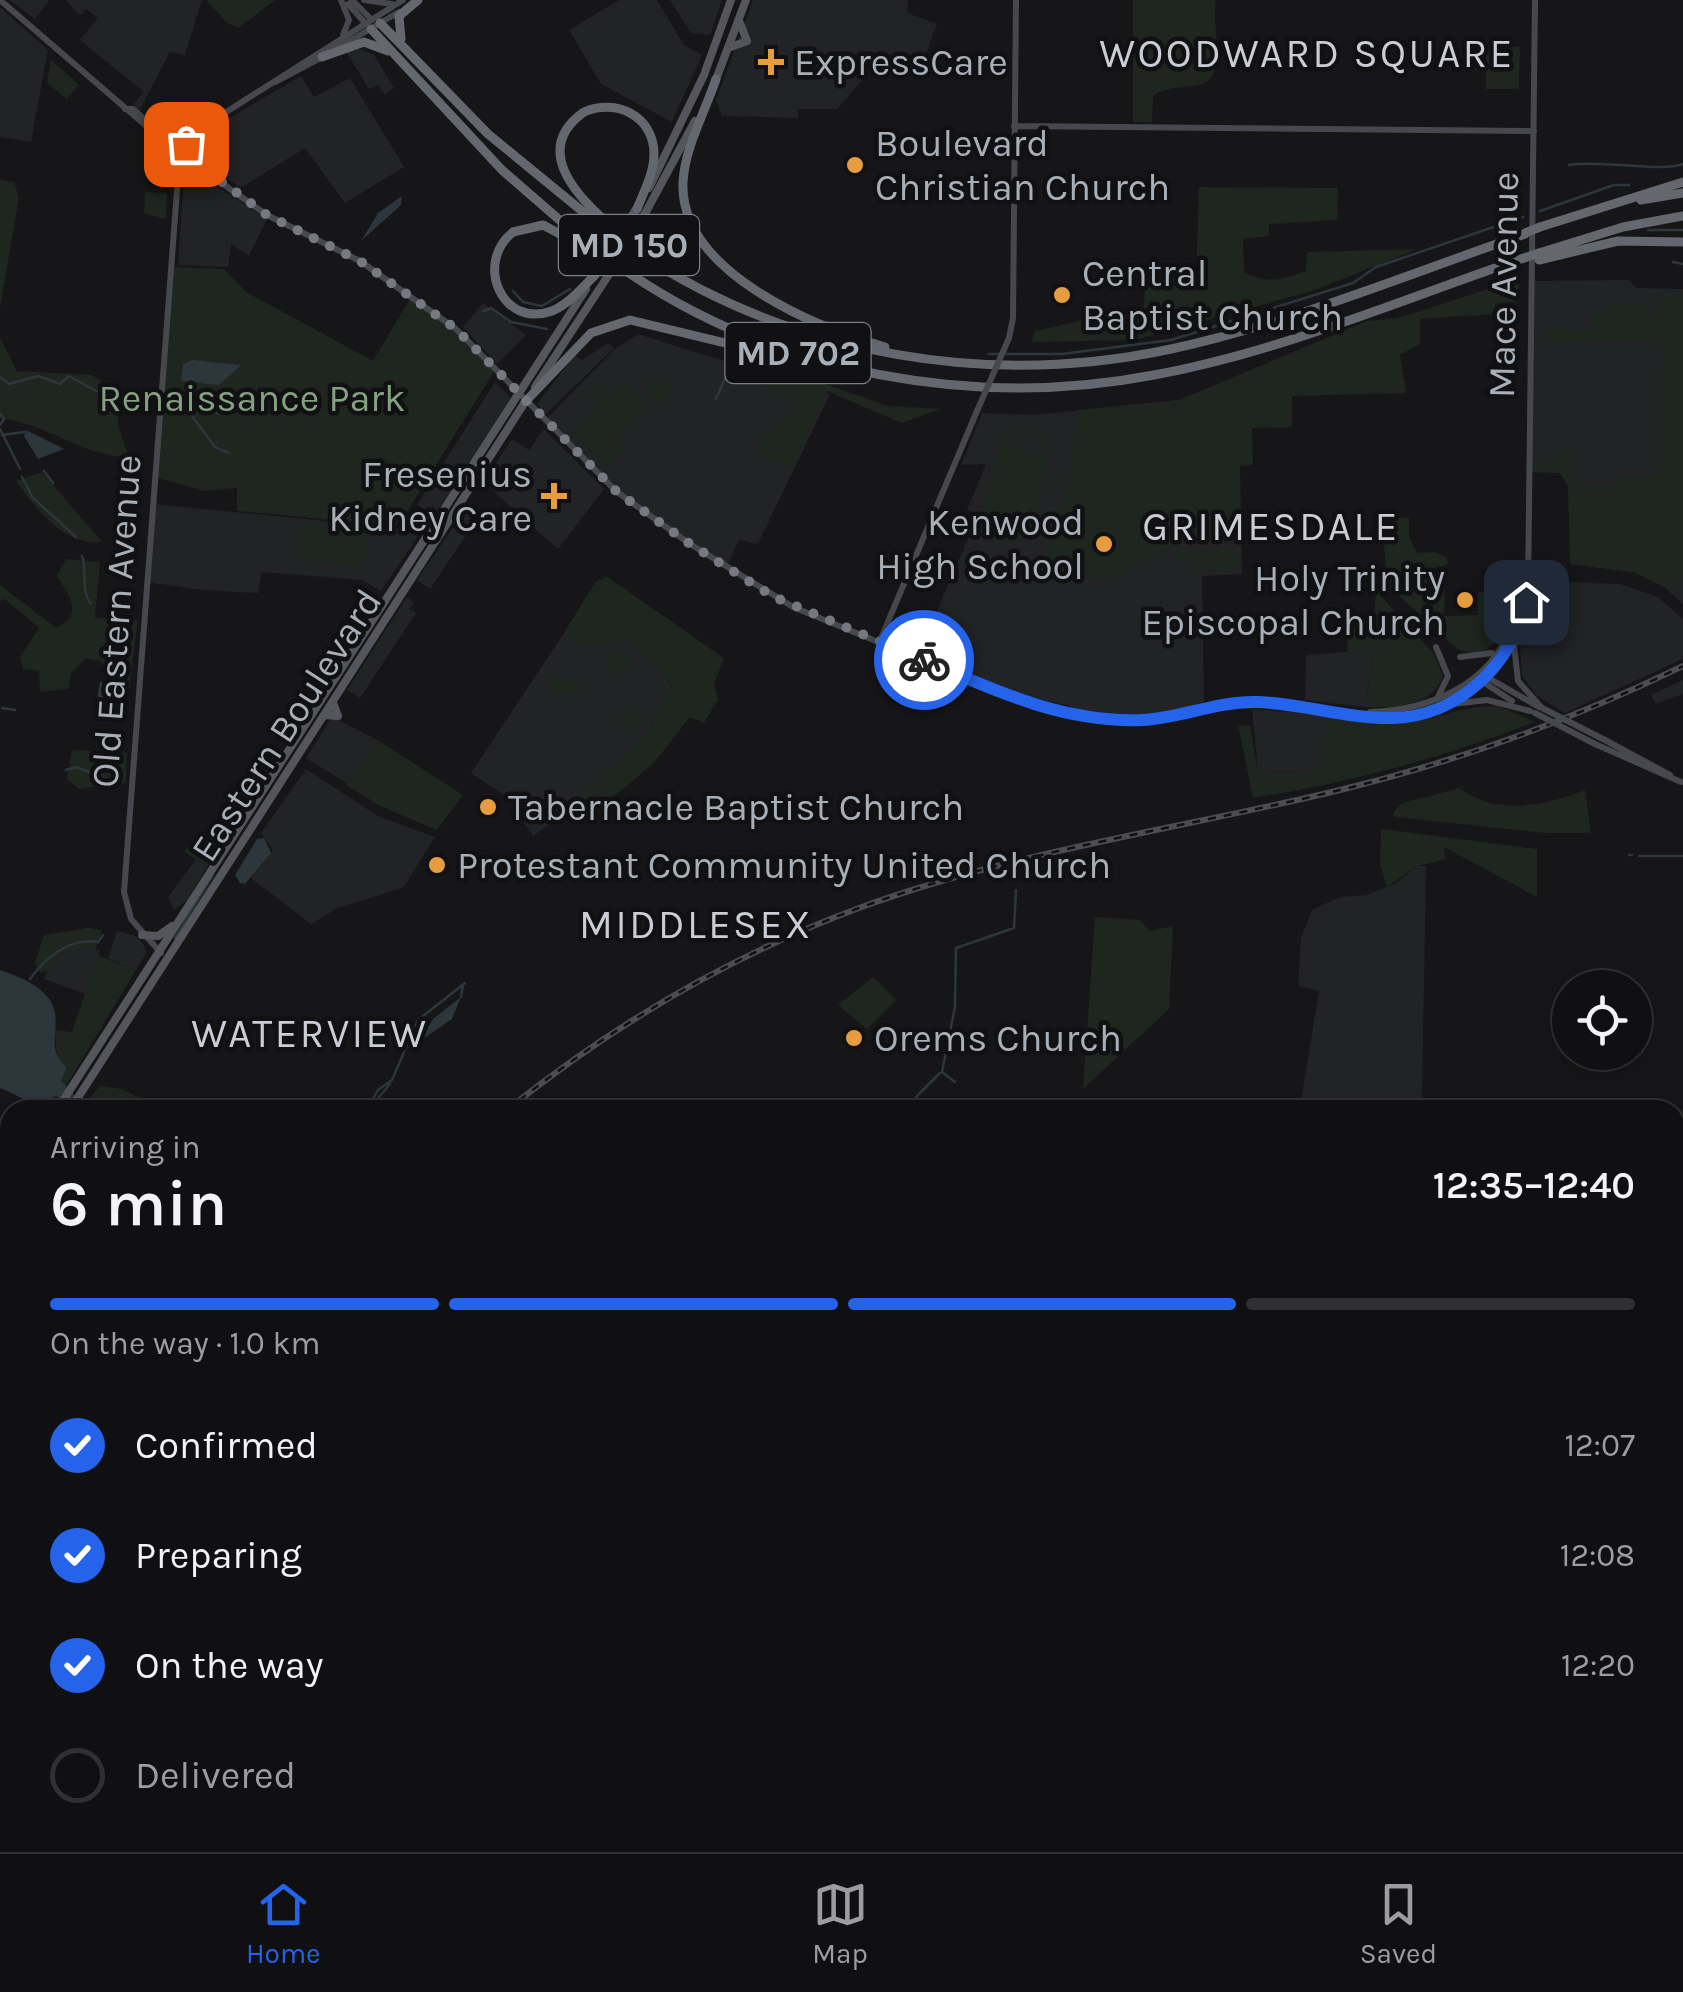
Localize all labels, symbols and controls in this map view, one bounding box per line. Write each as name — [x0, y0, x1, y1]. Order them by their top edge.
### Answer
district label: WOODWARD SQUARE — [1099, 30, 1515, 77]
place label: ExpressCare — [794, 40, 1008, 85]
marker: ExpressCare — [758, 49, 784, 75]
pin — [144, 102, 229, 187]
icon: bag — [159, 117, 214, 172]
place label: Boulevard Christian Church — [875, 121, 1170, 210]
marker: Boulevard Christian Church — [844, 154, 866, 176]
street label: Mace Avenue — [1479, 171, 1528, 399]
road number: MD 150 — [559, 215, 699, 275]
place label: Central Baptist Church — [1082, 251, 1343, 340]
marker: Central Baptist Church — [1051, 284, 1073, 306]
road number: MD 702 — [726, 323, 870, 383]
park label: Renaissance Park — [98, 376, 406, 421]
place label: Fresenius Kidney Care — [328, 452, 532, 541]
street label: Old Eastern Avenue — [82, 453, 151, 789]
marker: Fresenius Kidney Care — [541, 483, 567, 509]
place label: Kenwood High School — [876, 500, 1084, 589]
district label: GRIMESDALE — [1142, 503, 1400, 550]
marker: Kenwood High School — [1093, 533, 1115, 555]
place label: Holy Trinity Episcopal Church — [1141, 556, 1445, 645]
pin — [1484, 560, 1569, 645]
icon: home — [1499, 575, 1554, 630]
street label: Eastern Boulevard — [182, 581, 391, 870]
marker: Holy Trinity Episcopal Church — [1454, 589, 1476, 611]
courier — [874, 610, 974, 710]
icon: bike — [897, 633, 952, 688]
place label: Tabernacle Baptist Church — [508, 785, 964, 830]
marker: Tabernacle Baptist Church — [477, 796, 499, 818]
place label: Protestant Community United Church — [457, 843, 1111, 888]
marker: Protestant Community United Church — [426, 854, 448, 876]
district label: MIDDLESEX — [579, 901, 813, 948]
map controls — [1552, 970, 1652, 1070]
button: locate — [1552, 970, 1652, 1070]
district label: WATERVIEW — [191, 1010, 429, 1057]
place label: Orems Church — [874, 1016, 1122, 1061]
marker: Orems Church — [843, 1027, 865, 1049]
text: Arriving in — [50, 1129, 201, 1166]
text: 12:35–12:40 — [1433, 1163, 1635, 1208]
text: 6 min — [50, 1165, 227, 1241]
text: On the way · 1.0 km — [50, 1325, 320, 1362]
icon: check — [50, 1418, 105, 1473]
text: Confirmed — [135, 1423, 318, 1468]
text: 12:07 — [1564, 1427, 1635, 1464]
icon: check — [50, 1528, 105, 1583]
text: Preparing — [135, 1533, 302, 1578]
text: 12:08 — [1560, 1537, 1635, 1574]
icon: check — [50, 1638, 105, 1693]
text: On the way — [135, 1643, 323, 1688]
text: 12:20 — [1561, 1647, 1635, 1684]
text: Delivered — [135, 1753, 296, 1798]
tab: Home — [246, 1877, 321, 1970]
tab: Map — [812, 1877, 868, 1970]
tab: Saved — [1360, 1877, 1437, 1970]

